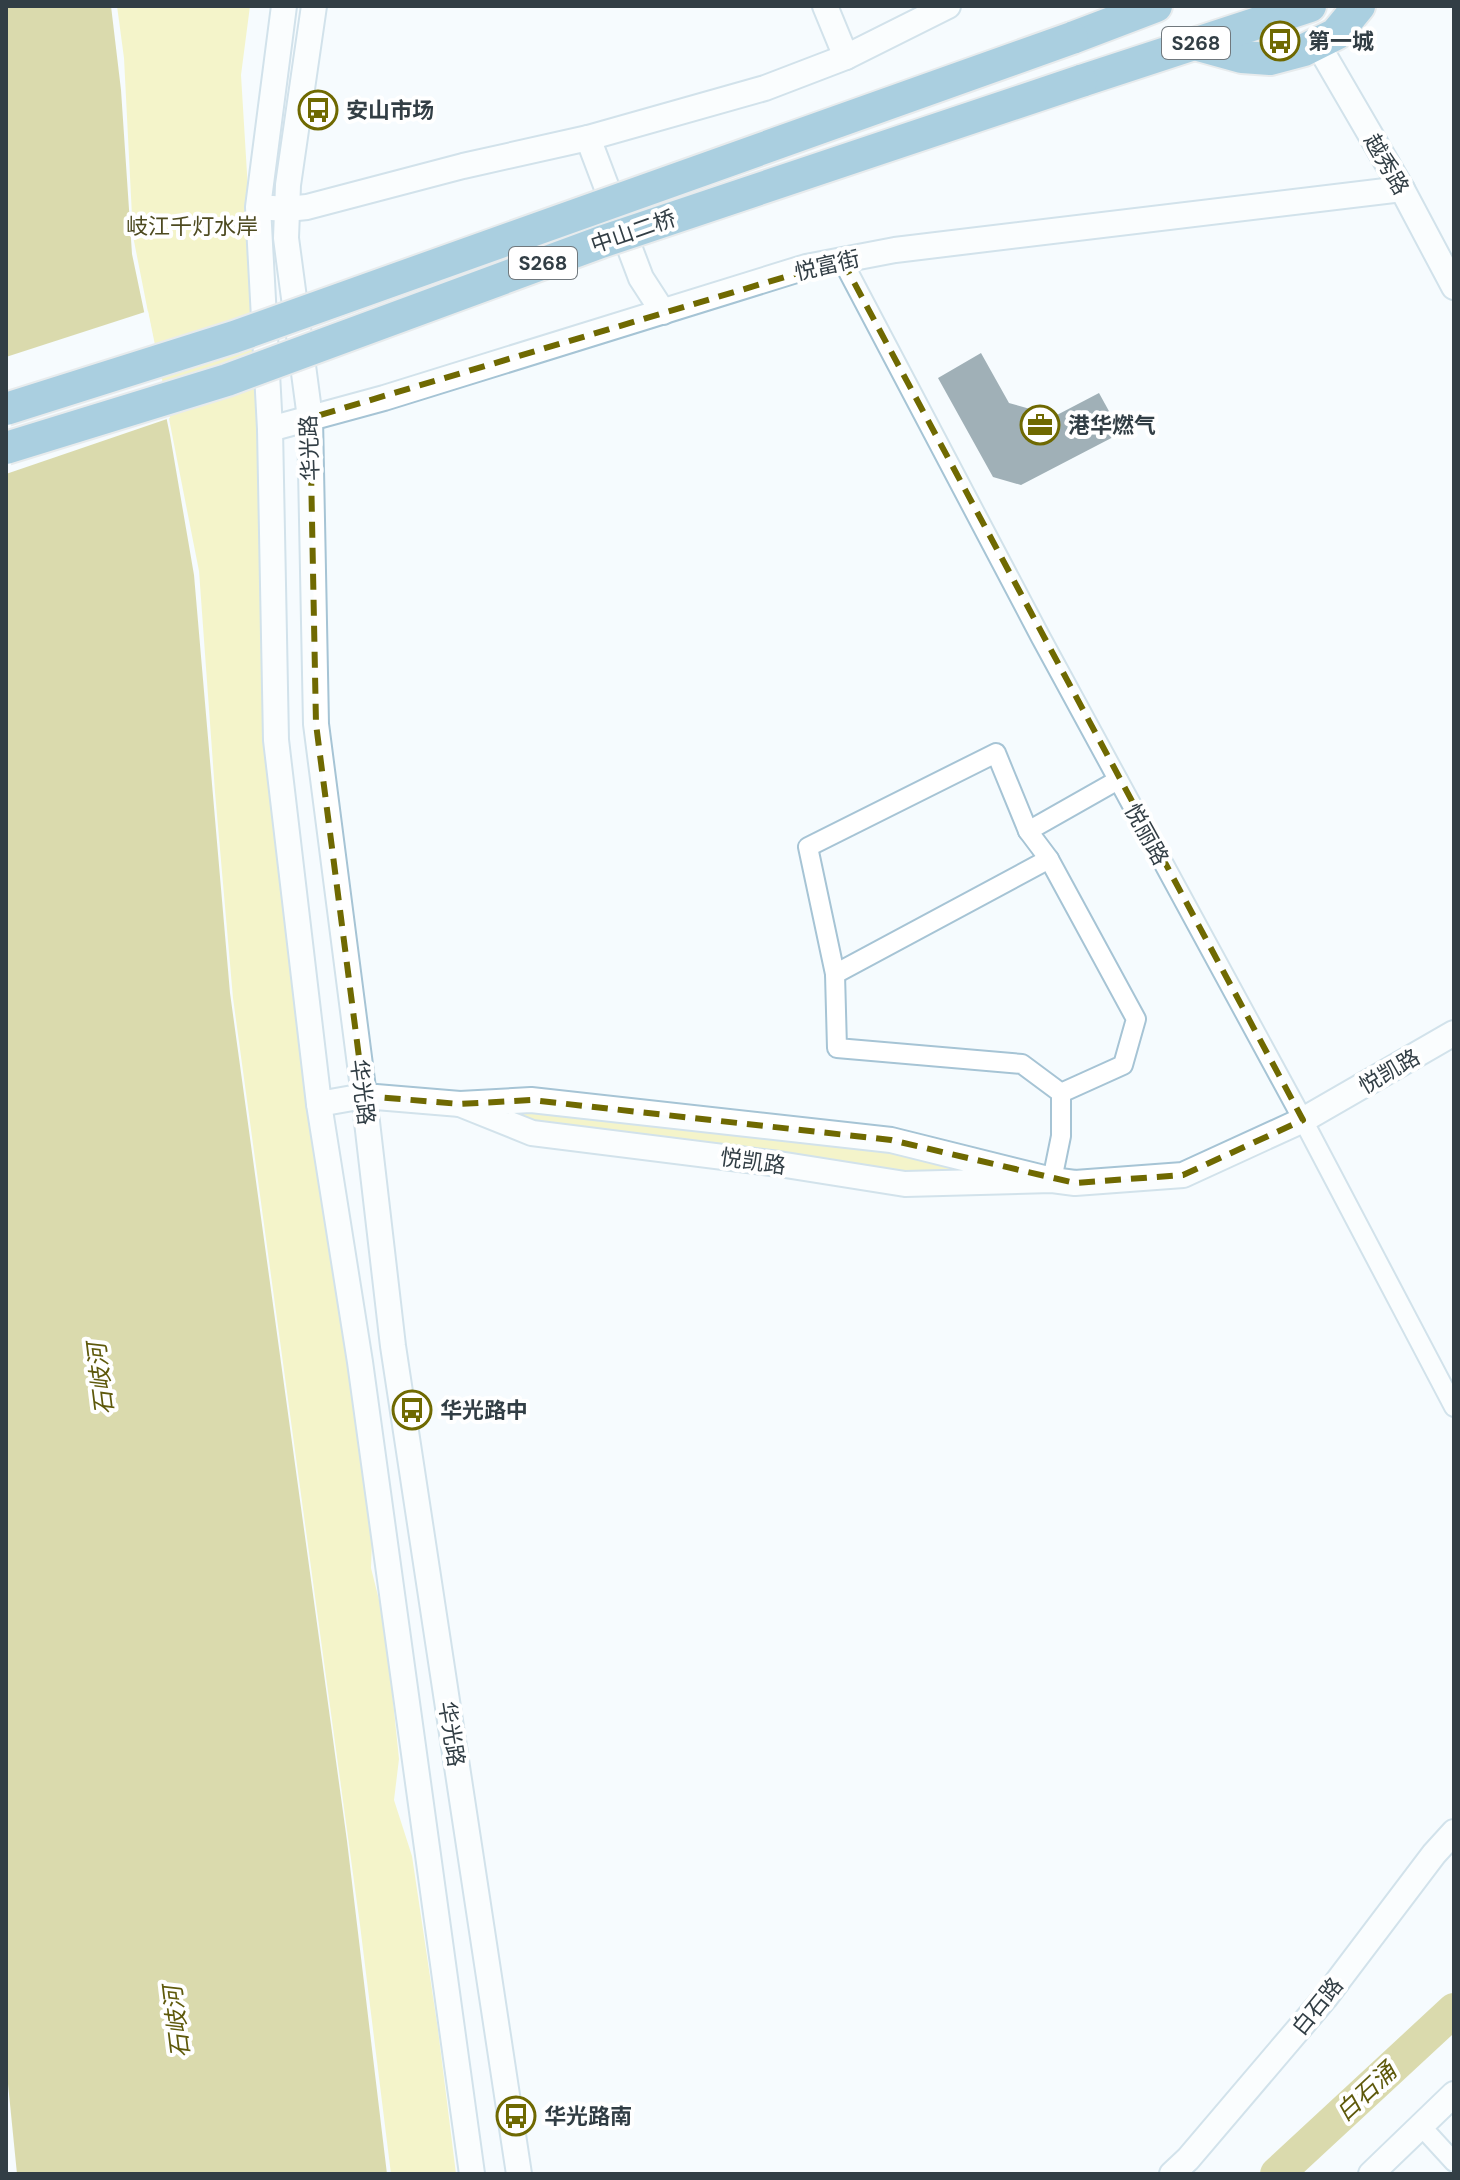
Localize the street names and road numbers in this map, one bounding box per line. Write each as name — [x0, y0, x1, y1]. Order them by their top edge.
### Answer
road number: S268 — [1162, 27, 1230, 59]
street label: 越秀路 — [1358, 128, 1416, 200]
street label: 中山二桥 — [587, 203, 679, 260]
street label: 悦富街 — [792, 244, 863, 287]
road number: S268 — [509, 247, 577, 279]
street label: 华光路 — [294, 414, 325, 481]
street label: 悦丽路 — [1118, 798, 1175, 870]
street label: 悦凯路 — [1353, 1042, 1425, 1100]
street label: 华光路 — [344, 1058, 381, 1127]
street label: 悦凯路 — [718, 1143, 788, 1180]
street label: 华光路 — [432, 1699, 471, 1769]
street label: 白石路 — [1285, 1972, 1349, 2041]

